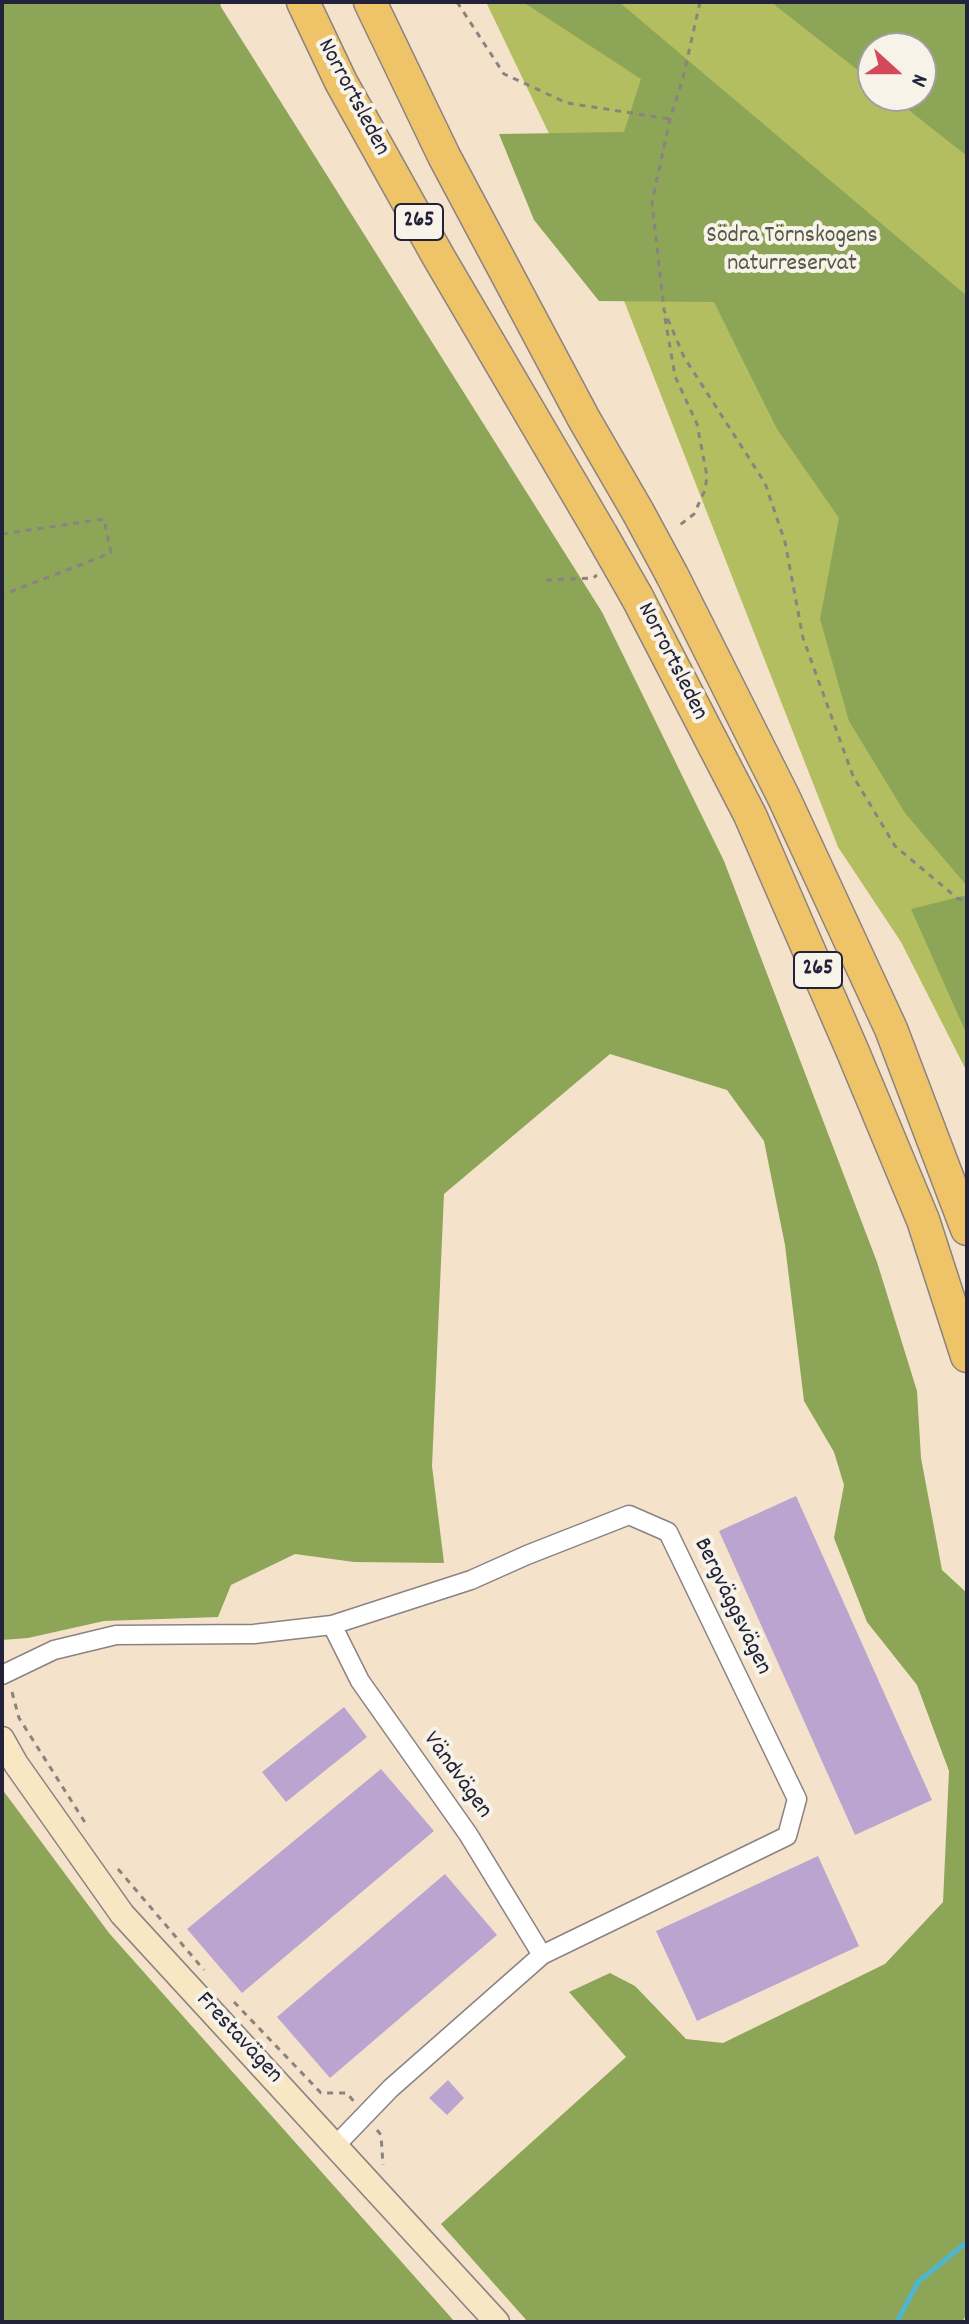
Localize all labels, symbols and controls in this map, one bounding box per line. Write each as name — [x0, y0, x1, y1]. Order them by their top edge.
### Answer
north arrow — [857, 32, 937, 112]
street label: Norrortsleden — [309, 35, 395, 161]
text: N — [902, 69, 934, 91]
road number: 265 — [395, 204, 443, 240]
park label: Södra Törnskogens naturreservat — [706, 224, 878, 280]
street label: Norrortsleden — [629, 598, 713, 726]
road number: 265 — [794, 952, 842, 988]
street label: Bergväggsvägen — [685, 1534, 777, 1680]
street label: Vändvägen — [415, 1727, 497, 1825]
street label: Frestavägen — [188, 1987, 288, 2091]

